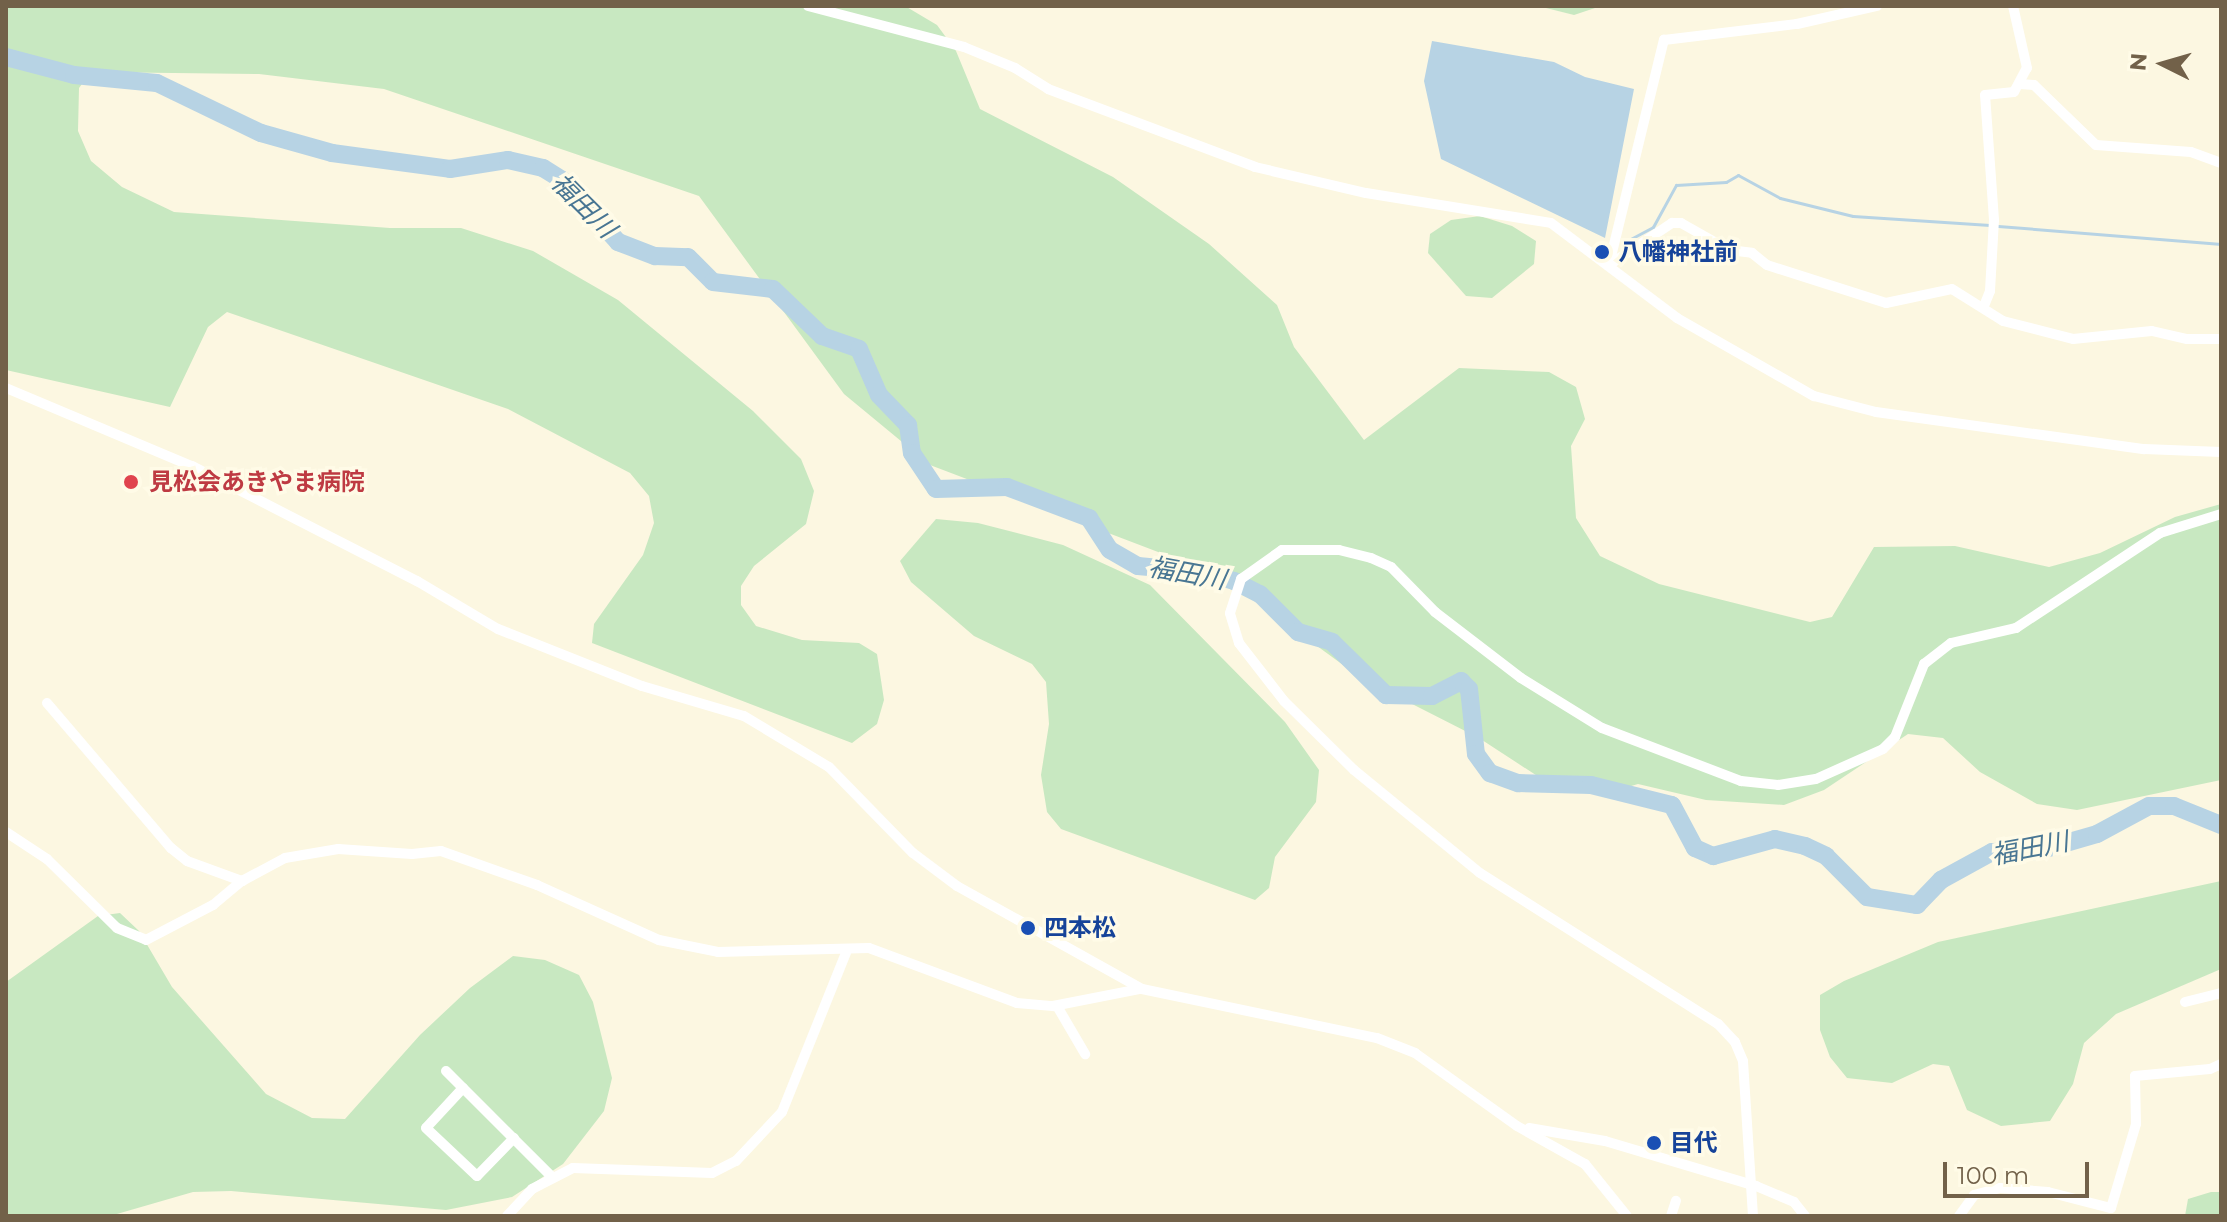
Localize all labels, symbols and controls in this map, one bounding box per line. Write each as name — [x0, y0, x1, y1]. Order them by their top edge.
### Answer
north arrow — [2123, 24, 2203, 104]
text: N — [2124, 52, 2153, 72]
water label: 福田川 — [544, 167, 622, 245]
place label: 八幡神社前 — [1618, 238, 1738, 266]
marker: 八幡神社前 — [1593, 243, 1611, 261]
place label: 見松会あきやま病院 — [149, 468, 365, 496]
marker: 見松会あきやま病院 — [120, 471, 142, 493]
water label: 福田川 — [1146, 552, 1228, 596]
water label: 福田川 — [1989, 826, 2071, 872]
place label: 四本松 — [1044, 914, 1116, 942]
marker: 四本松 — [1019, 919, 1037, 937]
place label: 目代 — [1670, 1129, 1718, 1157]
marker: 目代 — [1645, 1134, 1663, 1152]
scale bar — [1947, 1146, 2093, 1196]
text: 100 m — [1957, 1161, 2029, 1190]

